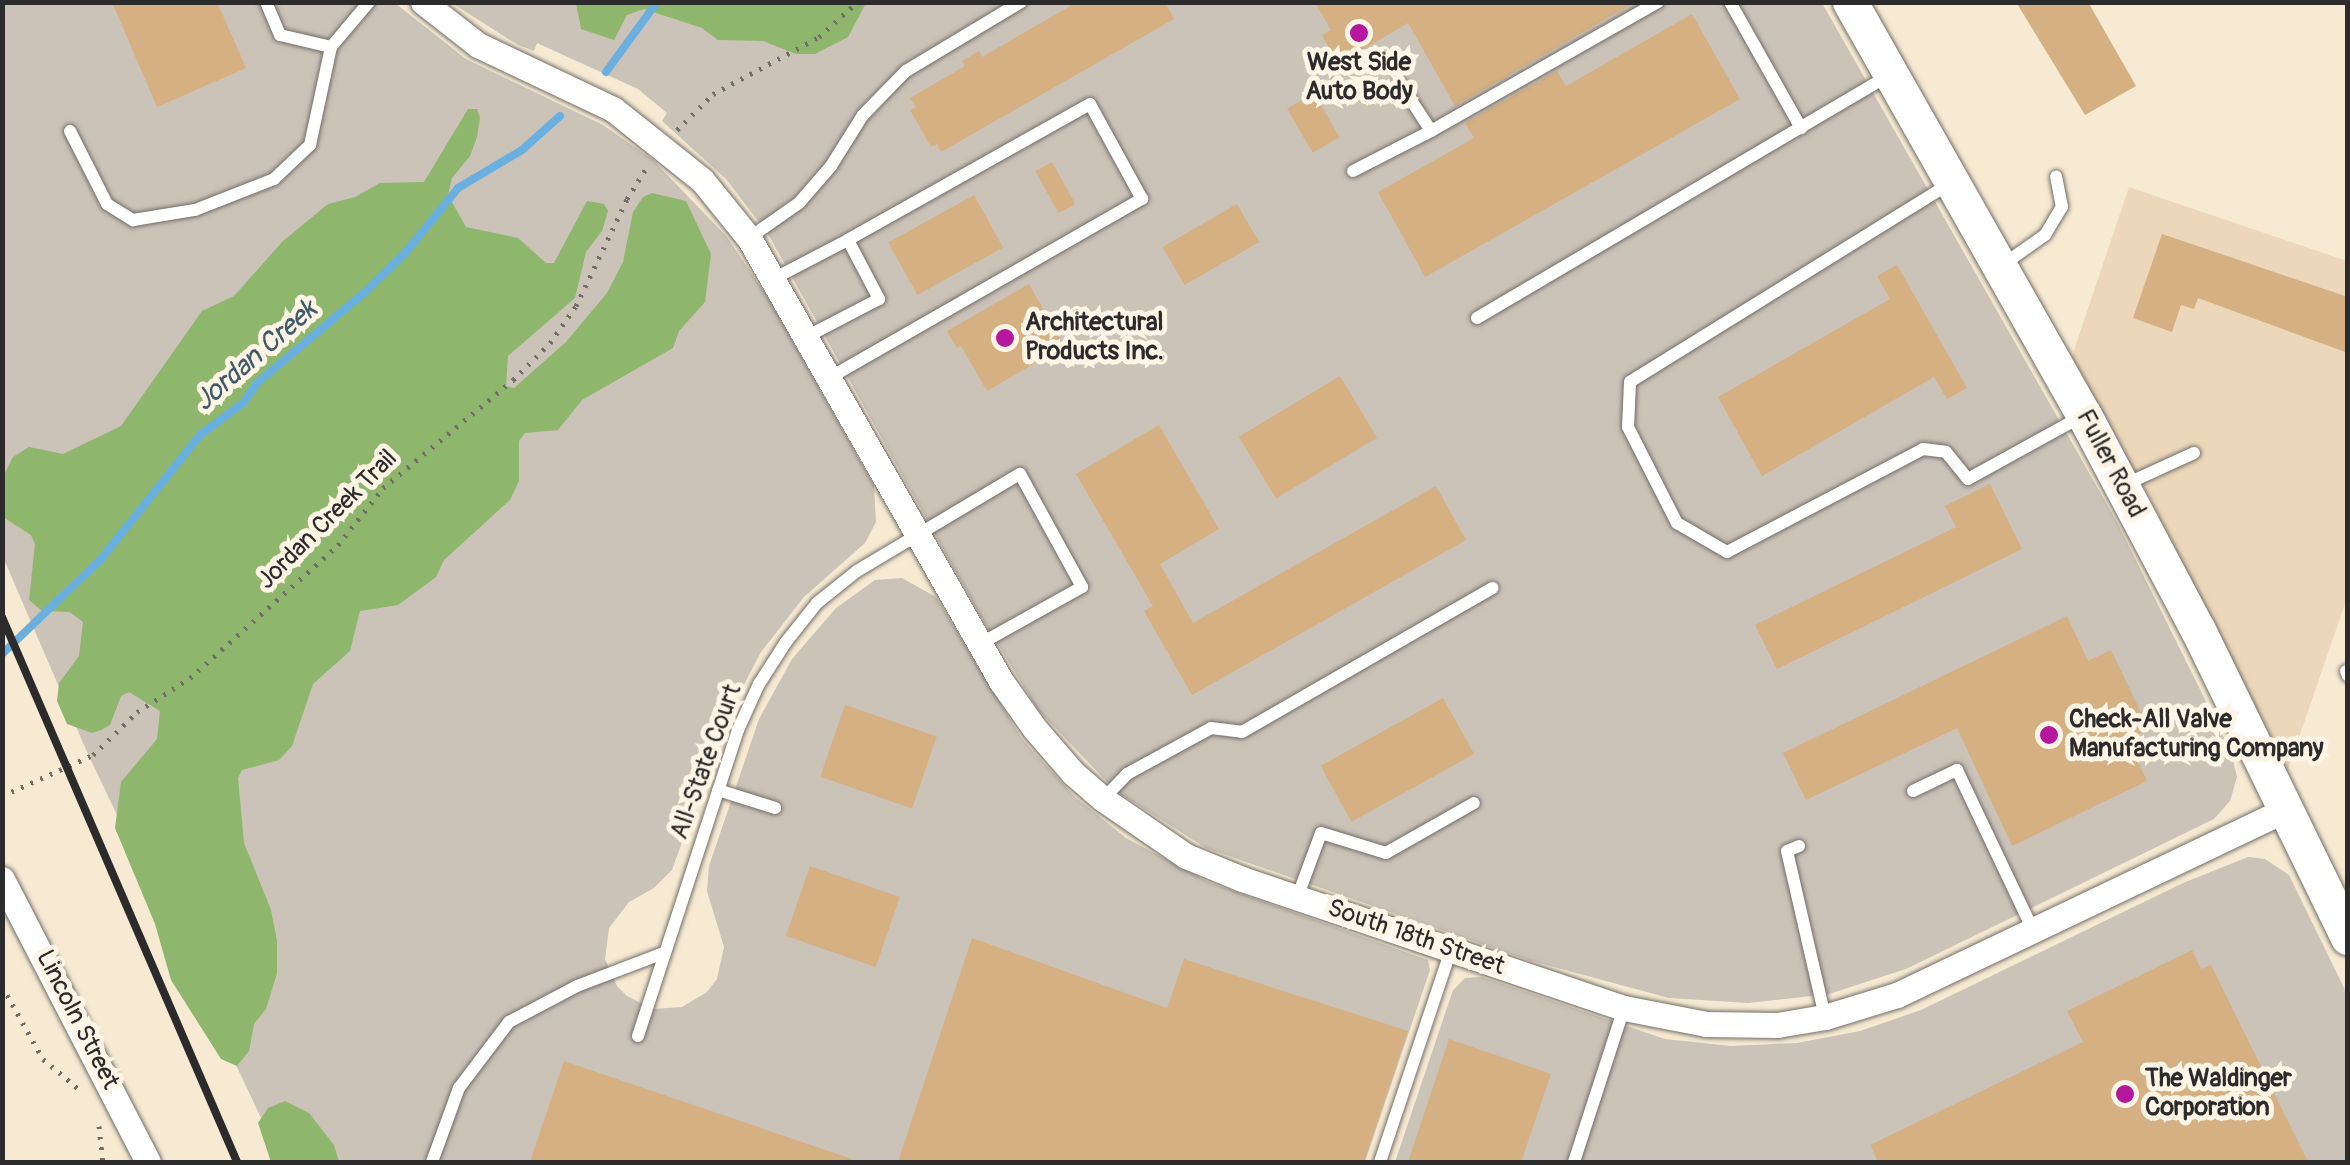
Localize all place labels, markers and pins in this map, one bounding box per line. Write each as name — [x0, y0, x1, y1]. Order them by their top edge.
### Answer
marker: West Side Auto Body — [1348, 22, 1370, 44]
place label: West Side Auto Body — [1305, 49, 1413, 108]
place label: Architectural Products Inc. — [1025, 309, 1164, 368]
marker: Architectural Products Inc. — [994, 327, 1016, 349]
place label: Check-All Valve Manufacturing Company — [2069, 706, 2323, 765]
marker: Check-All Valve Manufacturing Company — [2038, 724, 2060, 746]
place label: The Waldinger Corporation — [2145, 1065, 2292, 1124]
marker: The Waldinger Corporation — [2114, 1083, 2136, 1105]

